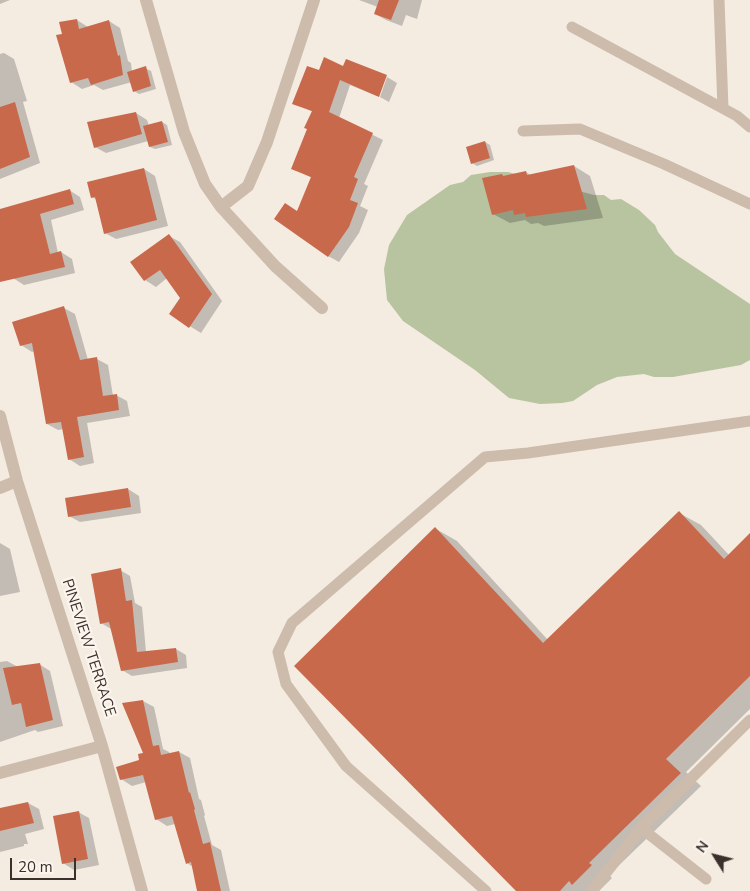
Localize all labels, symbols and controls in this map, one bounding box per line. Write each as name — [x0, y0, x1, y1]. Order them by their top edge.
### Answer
street label: PINEVIEW TERRACE — [57, 577, 119, 719]
north arrow — [690, 831, 740, 881]
text: N — [692, 837, 713, 857]
scale bar — [12, 848, 79, 880]
text: 20 m — [18, 857, 53, 877]

